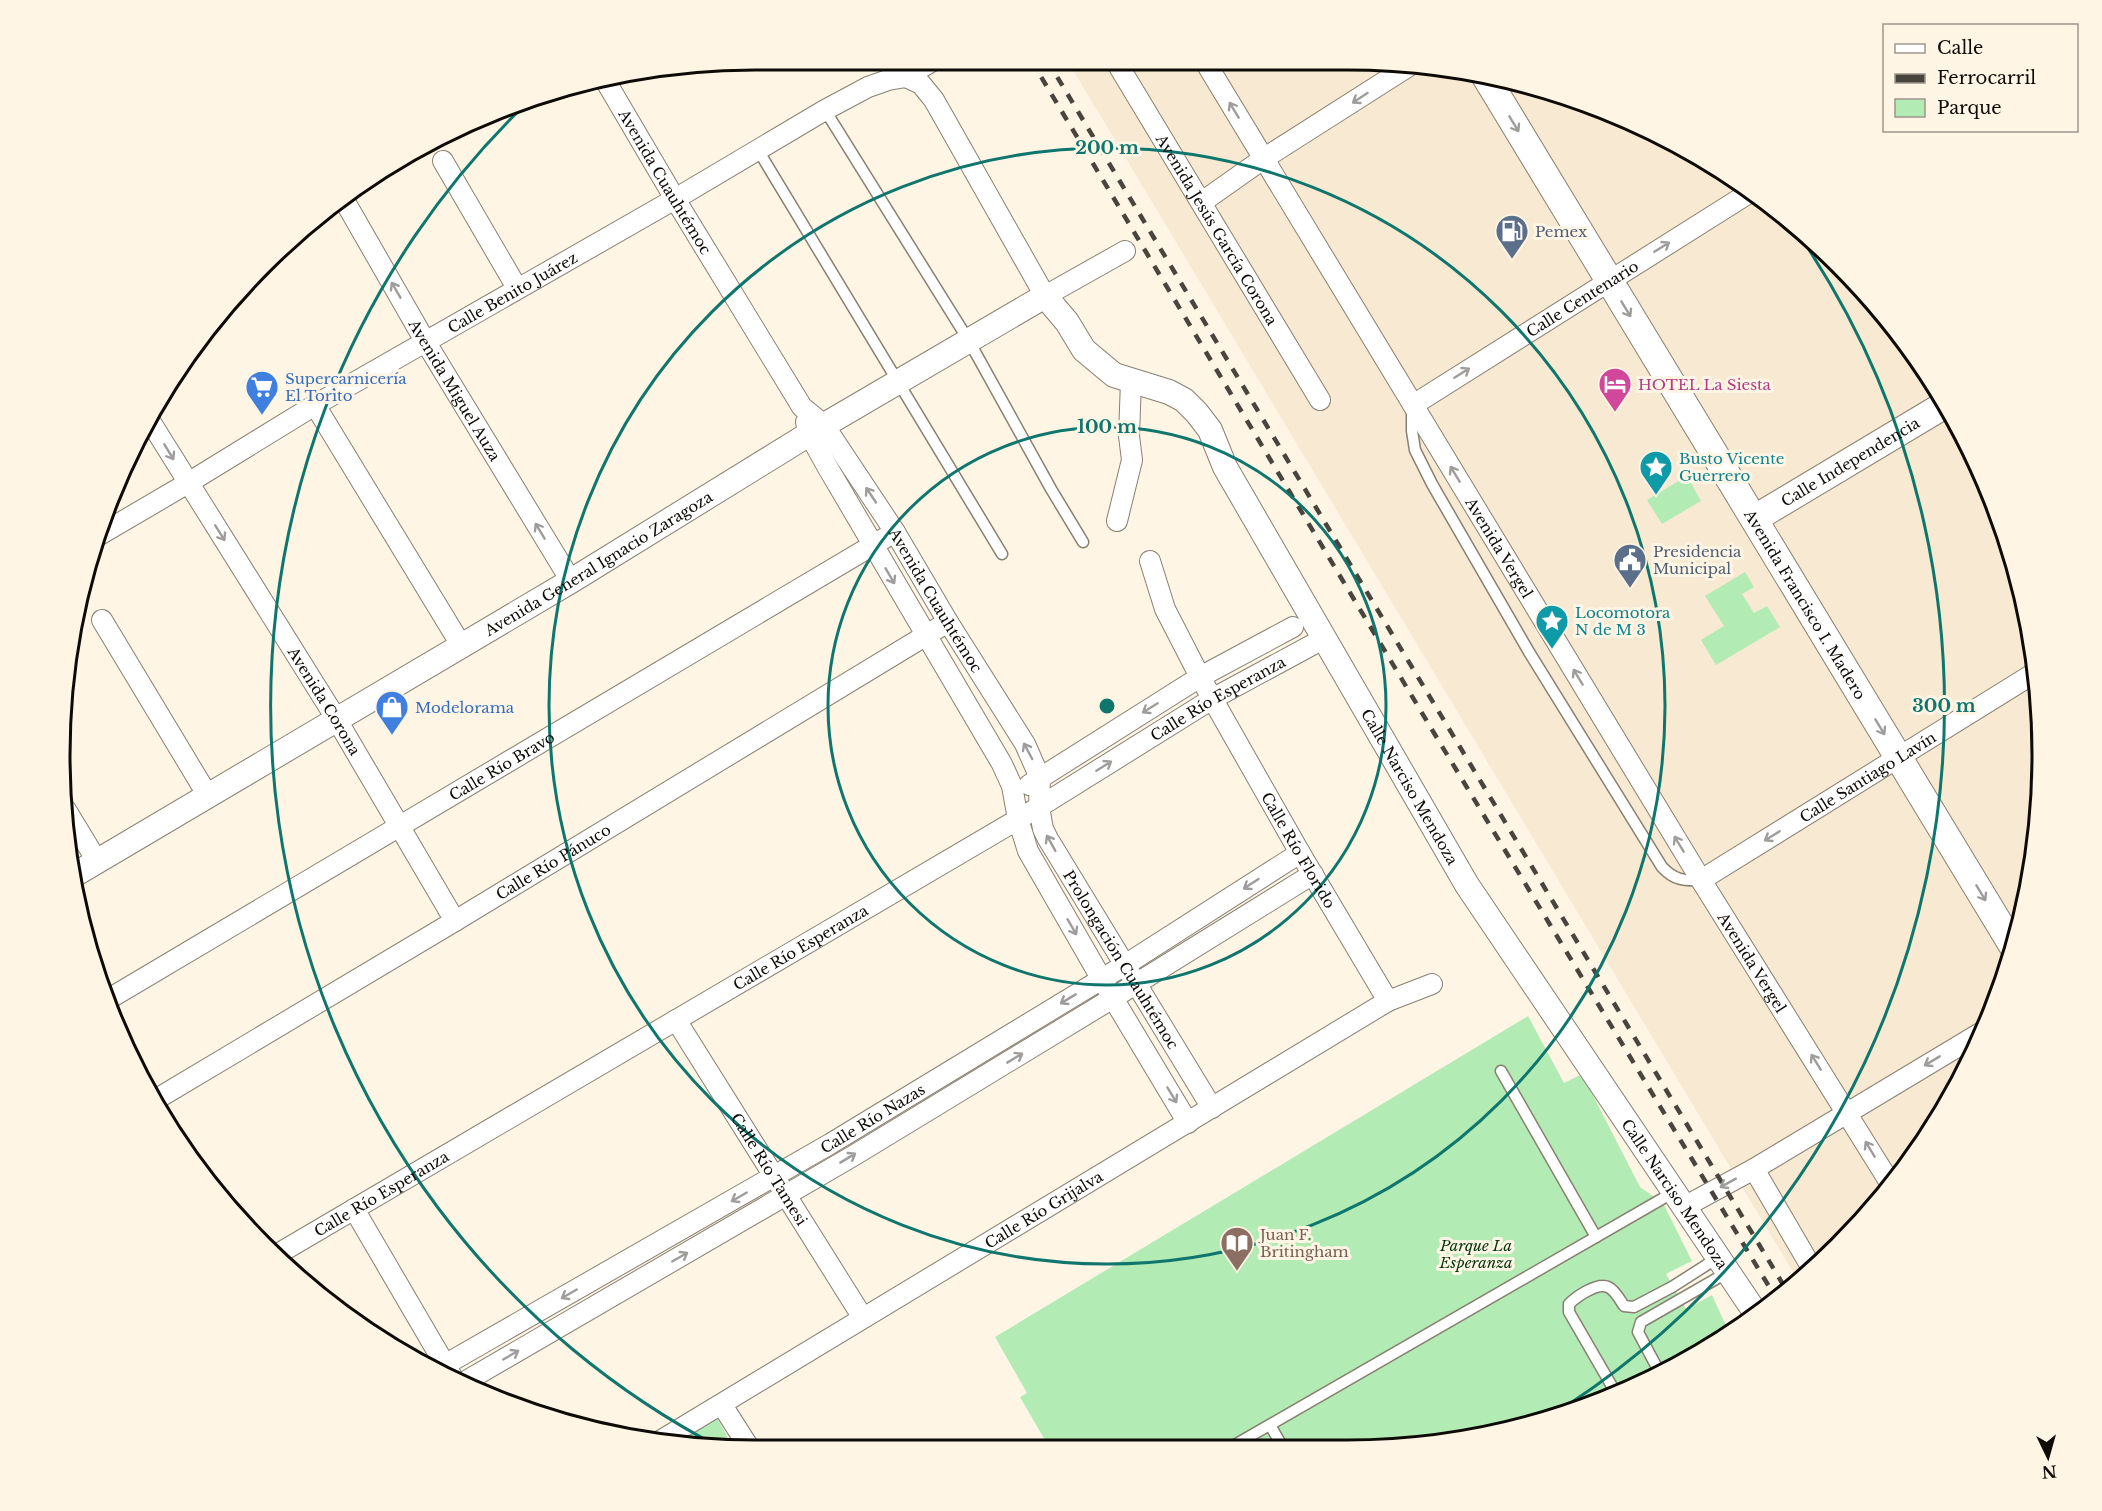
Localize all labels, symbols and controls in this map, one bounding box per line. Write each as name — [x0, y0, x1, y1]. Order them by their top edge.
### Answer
legend — [1883, 24, 2078, 132]
text: Calle — [1937, 37, 1983, 59]
text: Ferrocarril — [1937, 67, 2036, 89]
one-way arrow — [1352, 92, 1369, 104]
text: Parque — [1937, 97, 2002, 119]
one-way arrow — [1228, 102, 1240, 119]
street label: Avenida Cuauhtémoc — [614, 105, 716, 257]
one-way arrow — [1508, 115, 1520, 132]
street label: Avenida Jesús García Corona — [1152, 130, 1282, 329]
text: 200 m — [1075, 137, 1139, 159]
fuel station icon: Pemex — [1494, 213, 1530, 260]
place label: Pemex — [1535, 222, 1587, 241]
one-way arrow — [1654, 240, 1671, 253]
street label: Calle Benito Juárez — [444, 248, 581, 337]
street label: Calle Centenario — [1523, 256, 1642, 341]
one-way arrow — [390, 282, 402, 299]
one-way arrow — [1620, 300, 1632, 317]
street label: Avenida Miguel Auza — [404, 315, 505, 465]
hotel icon: HOTEL La Siesta — [1597, 366, 1633, 413]
one-way arrow — [1453, 367, 1470, 379]
supermarket icon: Supercarnicería El Torito — [244, 369, 280, 416]
place label: Supercarnicería El Torito — [285, 369, 407, 405]
place label: HOTEL La Siesta — [1638, 375, 1772, 394]
street label: Calle Independencia — [1777, 412, 1923, 510]
text: 100 m — [1077, 416, 1137, 438]
one-way arrow — [164, 443, 176, 460]
place icon: Busto Vicente Guerrero — [1638, 449, 1674, 496]
place label: Busto Vicente Guerrero — [1679, 449, 1784, 485]
one-way arrow — [1449, 466, 1461, 483]
street label: Avenida General Ignacio Zaragoza — [480, 486, 716, 640]
one-way arrow — [865, 487, 877, 504]
street label: Avenida Vergel — [1461, 493, 1537, 601]
street label: Avenida Francisco I. Madero — [1740, 505, 1870, 703]
one-way arrow — [534, 523, 546, 540]
one-way arrow — [214, 524, 226, 541]
street label: Avenida Cuauhtémoc — [885, 524, 987, 676]
public building icon: Presidencia Municipal — [1612, 542, 1648, 589]
place label: Presidencia Municipal — [1653, 542, 1742, 578]
one-way arrow — [884, 567, 896, 584]
place icon: Locomotora N de M 3 — [1534, 603, 1570, 650]
place label: Locomotora N de M 3 — [1575, 603, 1671, 639]
street label: Avenida Corona — [284, 643, 365, 759]
street label: Calle Río Esperanza — [1146, 651, 1289, 745]
one-way arrow — [1571, 669, 1583, 686]
shop icon: Modelorama — [374, 689, 410, 736]
text: 300 m — [1912, 695, 1976, 717]
centre of rings — [1097, 696, 1117, 716]
place label: Modelorama — [415, 698, 515, 717]
one-way arrow — [1142, 702, 1159, 714]
street label: Calle Narciso Mendoza — [1357, 705, 1463, 869]
one-way arrow — [1874, 718, 1886, 735]
street label: Calle Río Bravo — [445, 727, 558, 804]
street label: Calle Santiago Lavín — [1796, 727, 1939, 826]
one-way arrow — [1022, 742, 1033, 760]
one-way arrow — [1095, 760, 1112, 772]
street label: Calle Río Florido — [1258, 789, 1340, 912]
street label: Calle Río Pánuco — [492, 819, 614, 904]
one-way arrow — [1764, 830, 1781, 842]
one-way arrow — [1045, 835, 1057, 852]
one-way arrow — [1672, 836, 1684, 853]
street label: Prolongación Cuauhtémoc — [1060, 866, 1183, 1052]
one-way arrow — [1243, 879, 1260, 891]
one-way arrow — [1975, 884, 1987, 901]
street label: Calle Río Esperanza — [729, 900, 872, 994]
street label: Avenida Vergel — [1714, 908, 1791, 1016]
one-way arrow — [1066, 918, 1078, 935]
one-way arrow — [1060, 993, 1077, 1005]
one-way arrow — [1006, 1051, 1023, 1063]
one-way arrow — [1810, 1054, 1822, 1071]
one-way arrow — [1924, 1056, 1941, 1068]
street label: Calle Río Nazas — [817, 1079, 928, 1157]
one-way arrow — [1166, 1086, 1178, 1103]
street label: Calle Río Tamesi — [727, 1109, 812, 1229]
street label: Calle Narciso Mendoza — [1618, 1115, 1733, 1273]
one-way arrow — [1863, 1141, 1875, 1158]
street label: Calle Río Esperanza — [310, 1146, 453, 1240]
one-way arrow — [839, 1152, 856, 1164]
street label: Calle Río Grijalva — [981, 1166, 1106, 1252]
one-way arrow — [1720, 1177, 1737, 1189]
one-way arrow — [731, 1191, 748, 1203]
library icon: Juan F. Britingham — [1219, 1225, 1255, 1272]
place label: Juan F. Britingham — [1258, 1225, 1349, 1261]
park label: Parque La Esperanza — [1438, 1236, 1513, 1272]
one-way arrow — [671, 1251, 688, 1263]
one-way arrow — [561, 1288, 578, 1300]
one-way arrow — [502, 1349, 519, 1361]
north arrow — [2018, 1427, 2078, 1487]
text: N — [2041, 1461, 2058, 1483]

